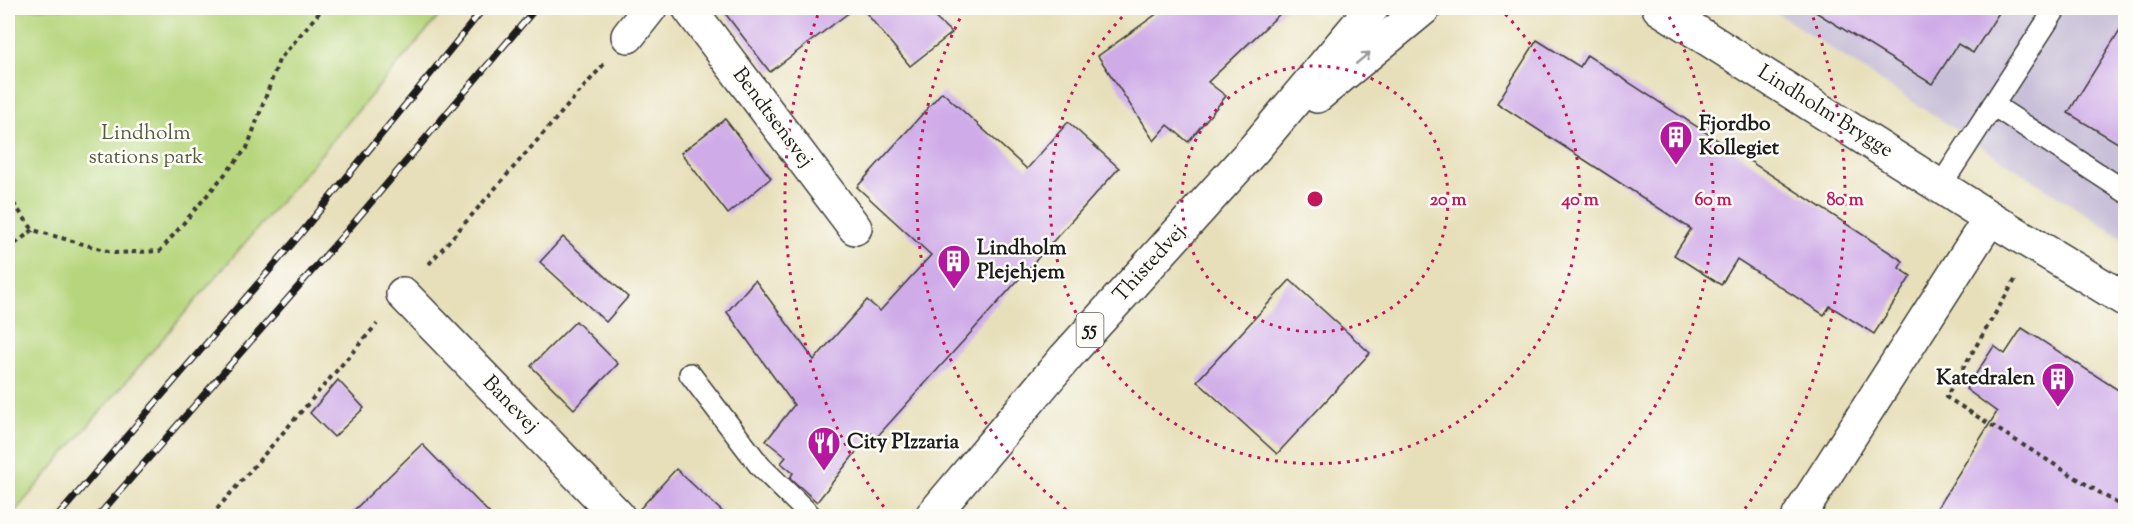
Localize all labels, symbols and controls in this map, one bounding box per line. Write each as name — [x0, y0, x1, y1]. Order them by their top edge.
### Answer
one-way arrow — [1355, 51, 1370, 65]
street label: Lindholm Brygge — [1751, 58, 1899, 166]
street label: Bendtsensvej — [724, 62, 820, 174]
place label: Fjordbo Kollegiet — [1699, 110, 1780, 164]
park label: Lindholm stations park — [89, 119, 204, 173]
building icon: Fjordbo Kollegiet — [1658, 119, 1694, 166]
text: 20 m — [1430, 188, 1466, 214]
text: 40 m — [1560, 188, 1599, 214]
text: 60 m — [1694, 188, 1732, 214]
text: 80 m — [1826, 188, 1864, 214]
centre of rings — [1305, 189, 1325, 209]
street label: Thistedvej — [1107, 218, 1193, 310]
place label: Lindholm Plejehjem — [977, 234, 1067, 288]
building icon: Lindholm Plejehjem — [936, 243, 972, 290]
road number: 55 — [1076, 313, 1104, 347]
building icon: Katedralen — [2040, 361, 2076, 408]
place label: Katedralen — [1936, 364, 2036, 394]
street label: Banevej — [475, 369, 545, 441]
restaurant icon: City PIzzaria — [806, 425, 842, 472]
place label: City PIzzaria — [847, 428, 959, 458]

